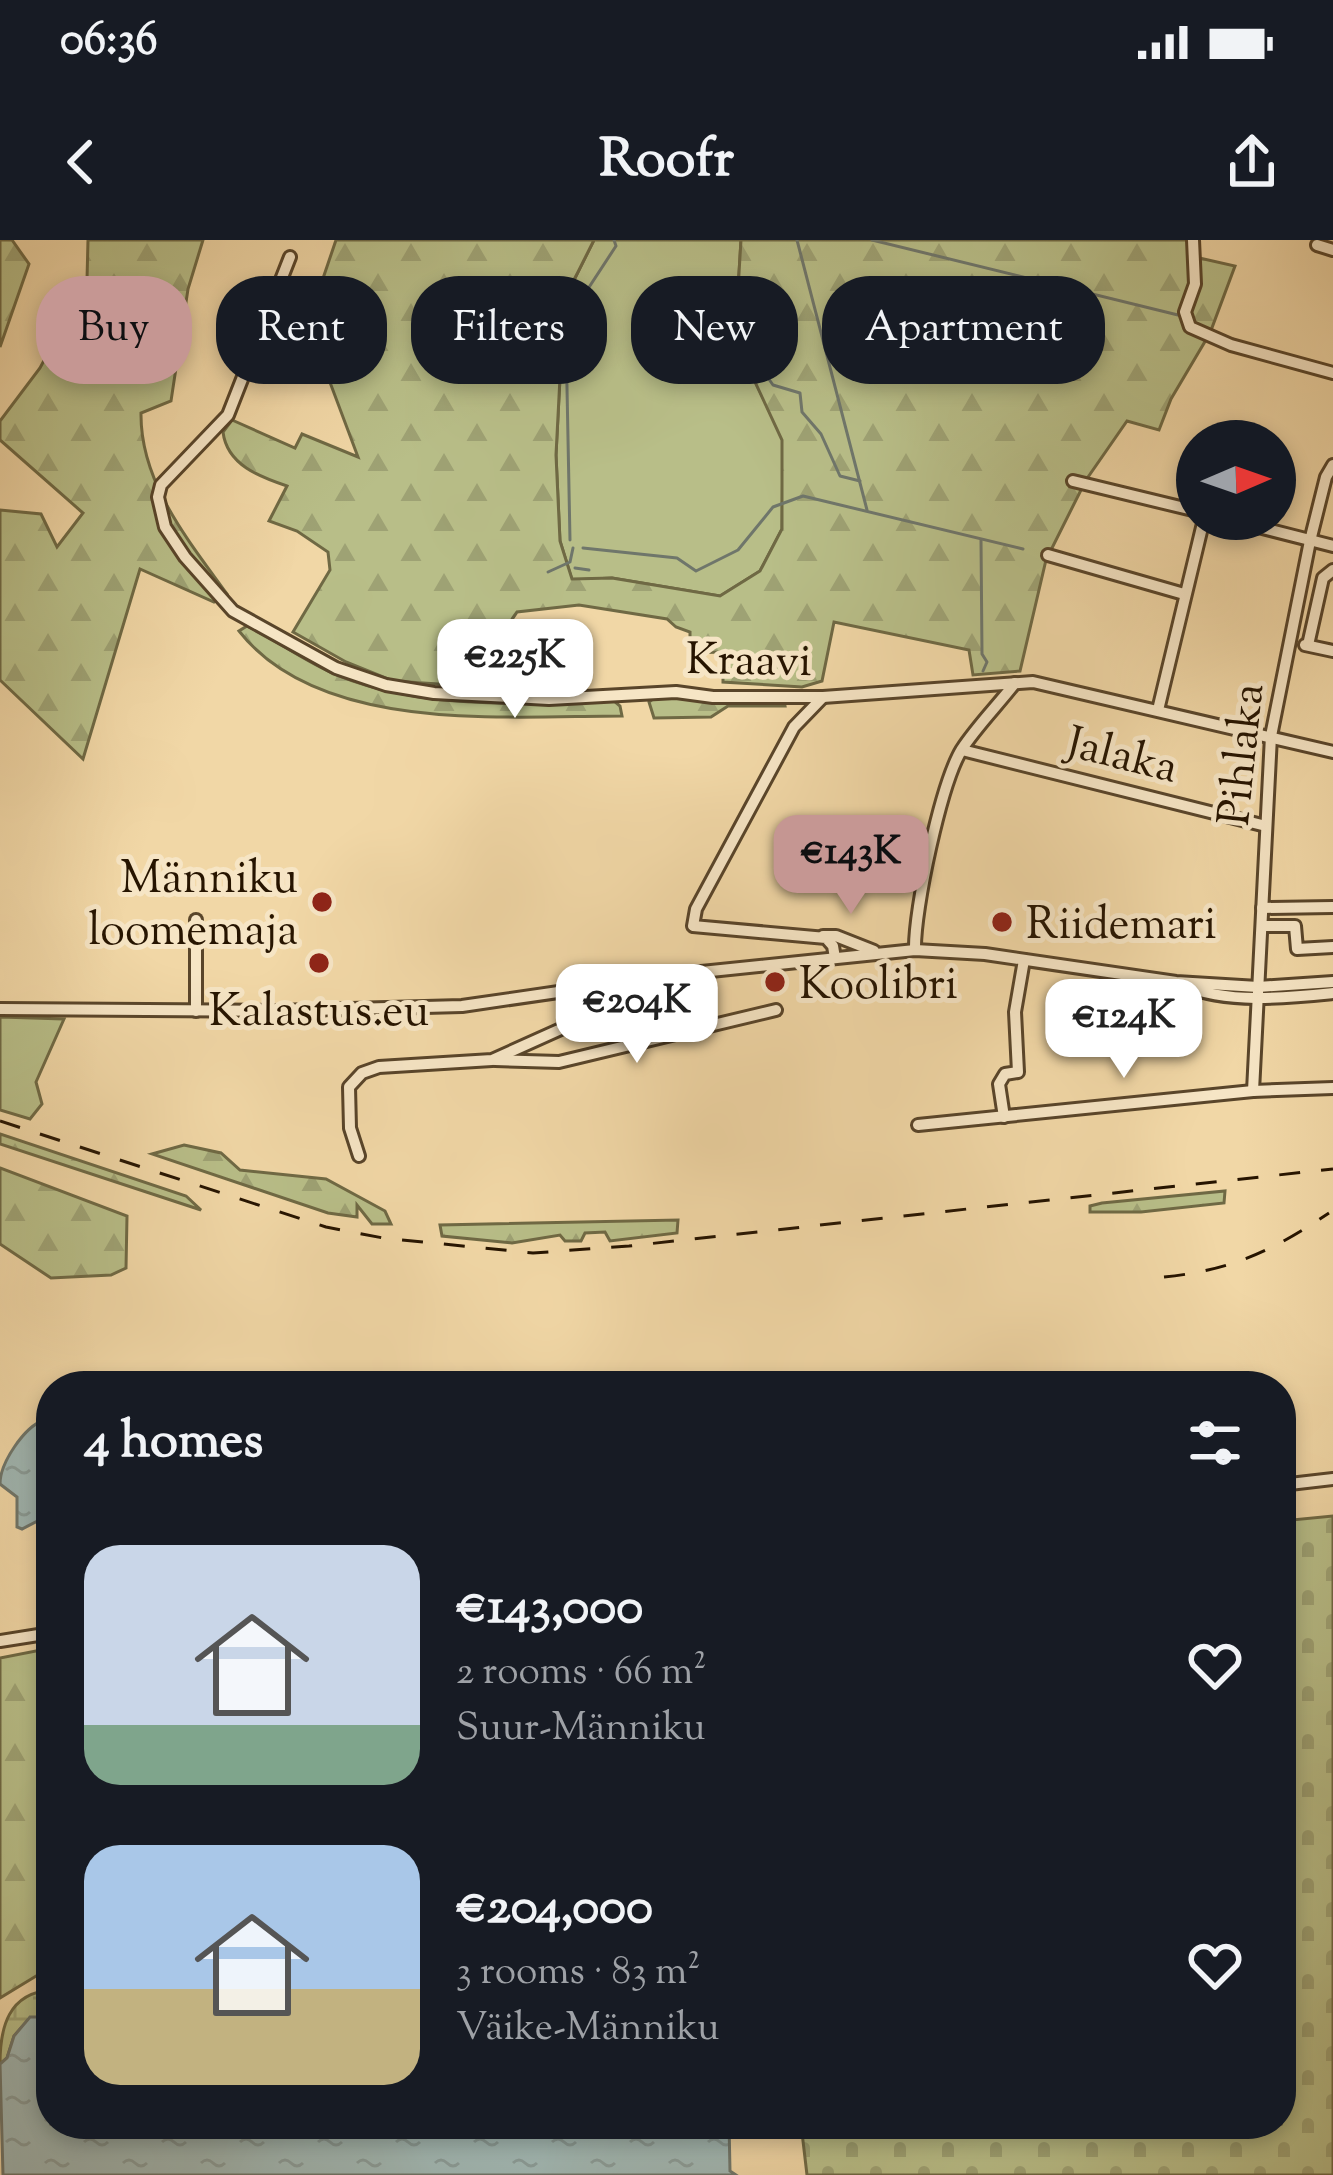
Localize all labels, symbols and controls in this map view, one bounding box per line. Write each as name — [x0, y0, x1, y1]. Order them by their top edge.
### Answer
text: 06:36 — [60, 10, 158, 75]
text: Roofr — [599, 123, 734, 201]
icon: back — [48, 129, 114, 195]
icon: share — [1219, 129, 1285, 195]
chip: Buy — [36, 276, 192, 384]
chip: Rent — [216, 276, 387, 384]
chip: Filters — [411, 276, 607, 384]
chip: New — [631, 276, 798, 384]
chip: Apartment — [822, 276, 1105, 384]
north arrow — [1176, 420, 1296, 540]
map controls — [1176, 420, 1296, 540]
pin: €225K — [431, 619, 599, 721]
text: €225K — [464, 630, 566, 686]
street label: Kraavi — [685, 630, 812, 697]
street label: Pihlaka — [1205, 680, 1284, 829]
street label: Jalaka — [1056, 712, 1184, 803]
pin: €143K — [767, 815, 935, 917]
text: €143K — [801, 826, 901, 882]
place label: Männiku loomemaja — [88, 849, 298, 966]
marker: Männiku loomemaja — [309, 889, 335, 915]
place label: Riidemari — [1026, 895, 1217, 960]
marker: Riidemari — [989, 909, 1015, 935]
marker: Kalastus.eu — [306, 950, 332, 976]
place label: Koolibri — [799, 955, 958, 1020]
pin: €204K — [553, 964, 721, 1066]
marker: Koolibri — [762, 969, 788, 995]
text: €204K — [583, 975, 691, 1031]
pin: €124K — [1040, 979, 1208, 1081]
place label: Kalastus.eu — [209, 982, 429, 1047]
text: €124K — [1072, 990, 1176, 1046]
text: 4 homes — [84, 1407, 263, 1480]
icon: filters — [1182, 1410, 1248, 1476]
text: €143,000 — [456, 1573, 643, 1646]
icon: home — [180, 1593, 324, 1737]
icon: heart — [1182, 1632, 1248, 1698]
text: 2 rooms · 66 m² — [456, 1646, 706, 1702]
text: Suur-Männiku — [456, 1702, 705, 1758]
text: €204,000 — [456, 1873, 653, 1946]
icon: home — [180, 1893, 324, 2037]
icon: heart — [1182, 1932, 1248, 1998]
text: 3 rooms · 83 m² — [456, 1946, 700, 2002]
text: Väike-Männiku — [456, 2002, 720, 2058]

